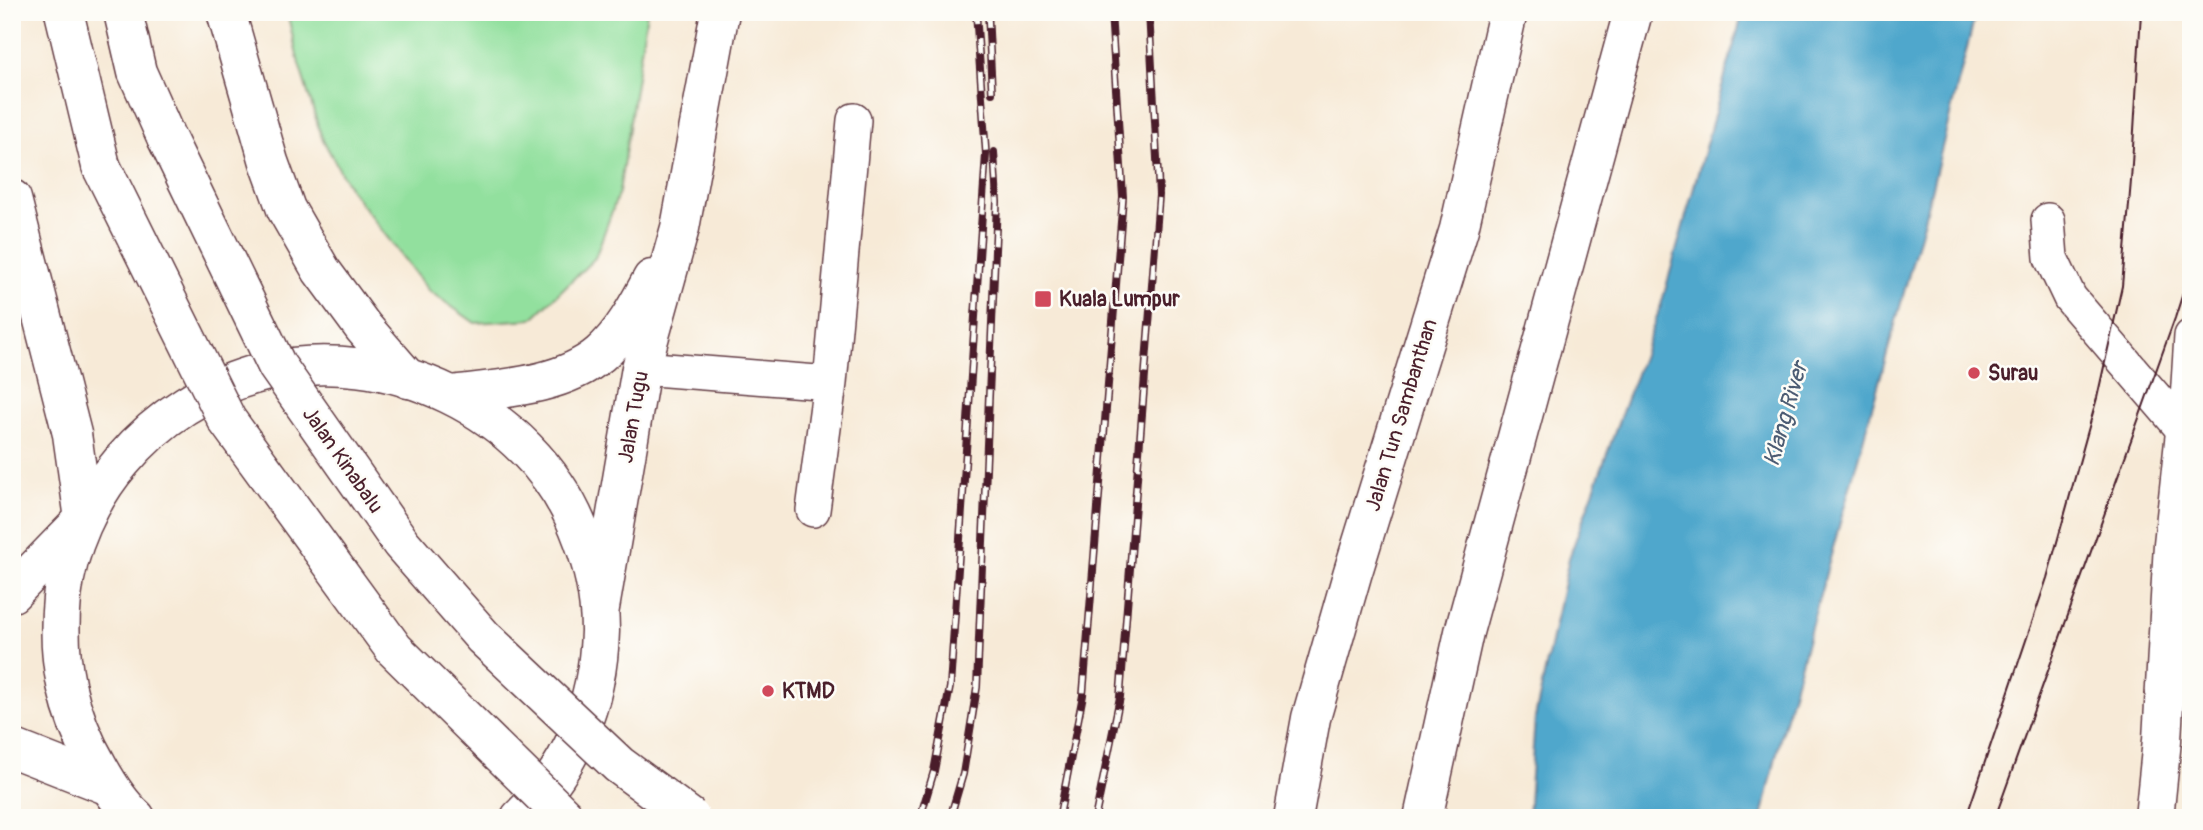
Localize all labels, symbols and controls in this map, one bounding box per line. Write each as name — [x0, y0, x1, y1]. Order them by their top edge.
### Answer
place label: Kuala Lumpur — [1059, 286, 1180, 313]
marker: Kuala Lumpur — [1033, 289, 1053, 309]
street label: Jalan Tun Sambanthan — [1359, 316, 1444, 515]
water label: Klang River — [1757, 356, 1815, 470]
place label: Surau — [1988, 360, 2038, 387]
marker: Surau — [1966, 365, 1982, 381]
street label: Jalan Tugu — [612, 369, 655, 465]
street label: Jalan Kinabalu — [296, 402, 389, 519]
place label: KTMD — [782, 678, 835, 705]
marker: KTMD — [760, 683, 776, 699]

